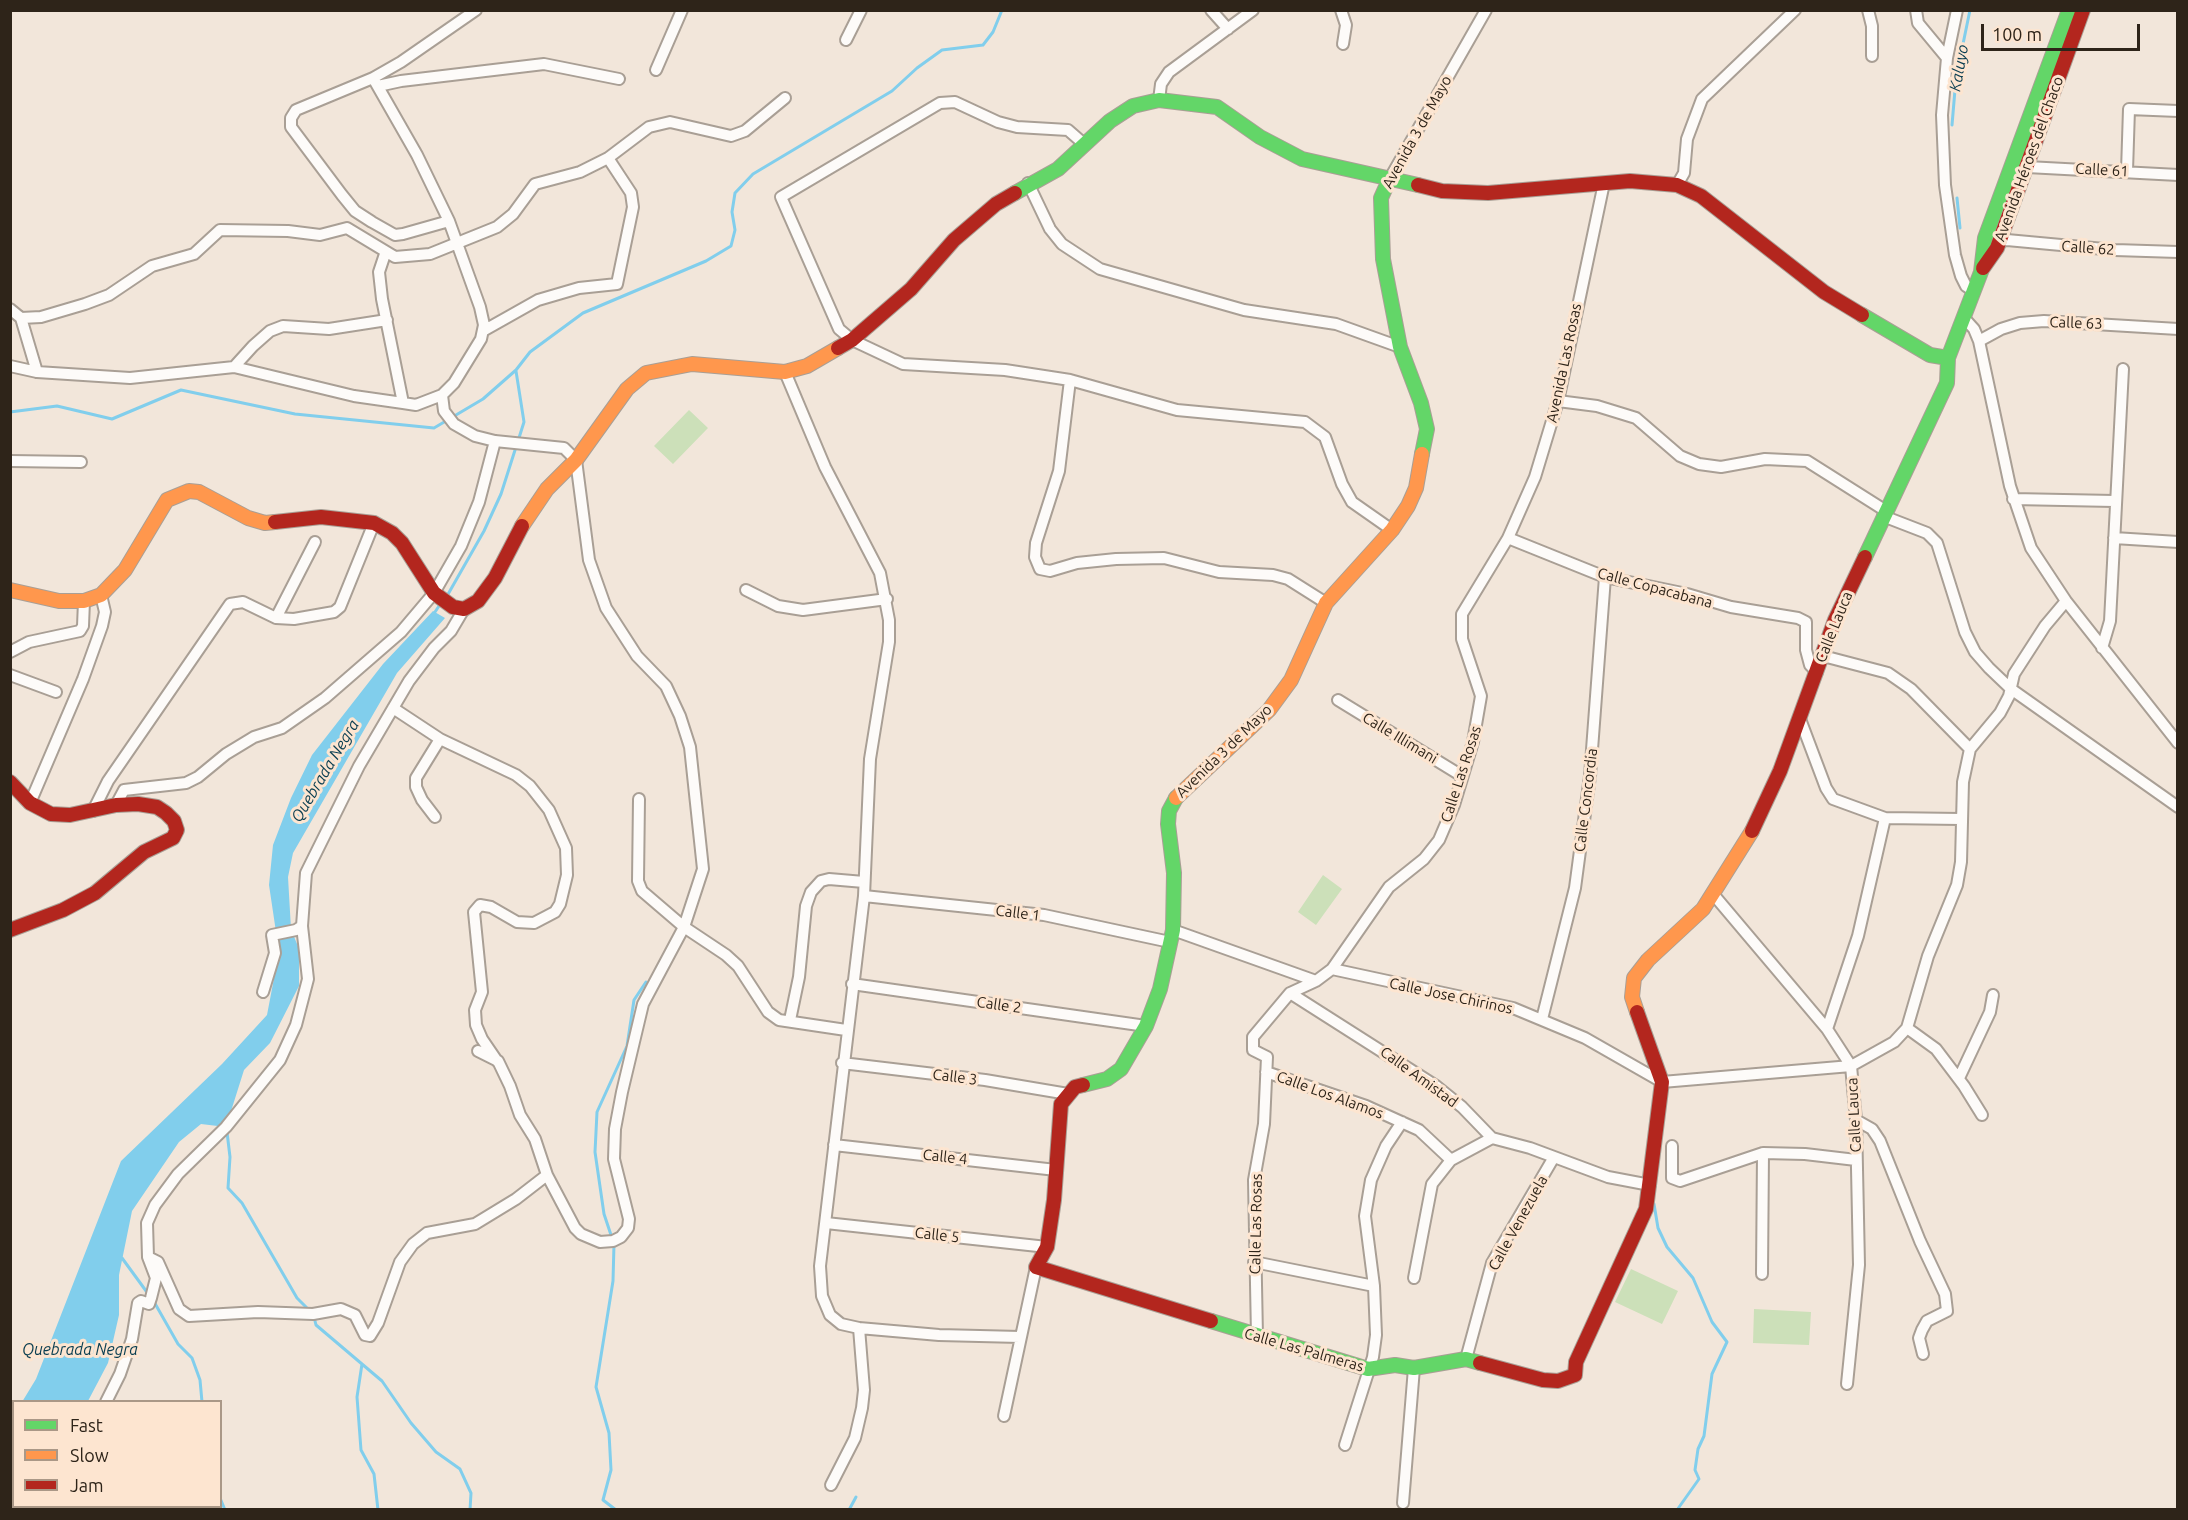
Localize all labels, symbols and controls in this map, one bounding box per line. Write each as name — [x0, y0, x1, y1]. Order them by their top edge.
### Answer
scale bar — [1984, 12, 2143, 50]
text: 100 m — [1992, 24, 2042, 44]
water label: Kaluyo — [1945, 43, 1973, 93]
street label: Avenida 3 de Mayo — [1379, 72, 1455, 192]
street label: Avenida Héroes del Chaco — [1991, 74, 2067, 244]
street label: Calle 61 — [2075, 160, 2129, 180]
street label: Calle 62 — [2061, 237, 2115, 259]
street label: Avenida Las Rosas — [1543, 302, 1585, 424]
street label: Calle 63 — [2049, 313, 2103, 333]
street label: Calle Copacabana — [1596, 564, 1714, 612]
street label: Calle Lauca — [1812, 589, 1856, 665]
street label: Avenida 3 de Mayo — [1172, 701, 1276, 801]
street label: Calle Illimani — [1359, 708, 1441, 768]
water label: Quebrada Negra — [287, 716, 363, 826]
street label: Calle Las Rosas — [1437, 723, 1485, 825]
street label: Calle Concordia — [1571, 747, 1601, 853]
street label: Calle 1 — [995, 901, 1041, 925]
street label: Calle Jose Chirinos — [1388, 974, 1514, 1018]
street label: Calle 2 — [975, 993, 1023, 1017]
street label: Calle Amistad — [1377, 1043, 1461, 1111]
street label: Calle 3 — [932, 1065, 978, 1089]
street label: Calle Los Alamos — [1274, 1067, 1386, 1123]
street label: Calle Lauca — [1843, 1077, 1865, 1153]
street label: Calle 4 — [922, 1146, 968, 1168]
street label: Calle Venezuela — [1484, 1172, 1552, 1274]
street label: Calle Las Rosas — [1246, 1174, 1266, 1274]
street label: Calle 5 — [914, 1224, 960, 1246]
street label: Calle Las Palmeras — [1242, 1324, 1366, 1376]
water label: Quebrada Negra — [22, 1340, 138, 1360]
legend — [12, 1400, 222, 1508]
text: Fast — [70, 1415, 103, 1435]
text: Slow — [70, 1445, 109, 1465]
text: Jam — [70, 1475, 104, 1495]

